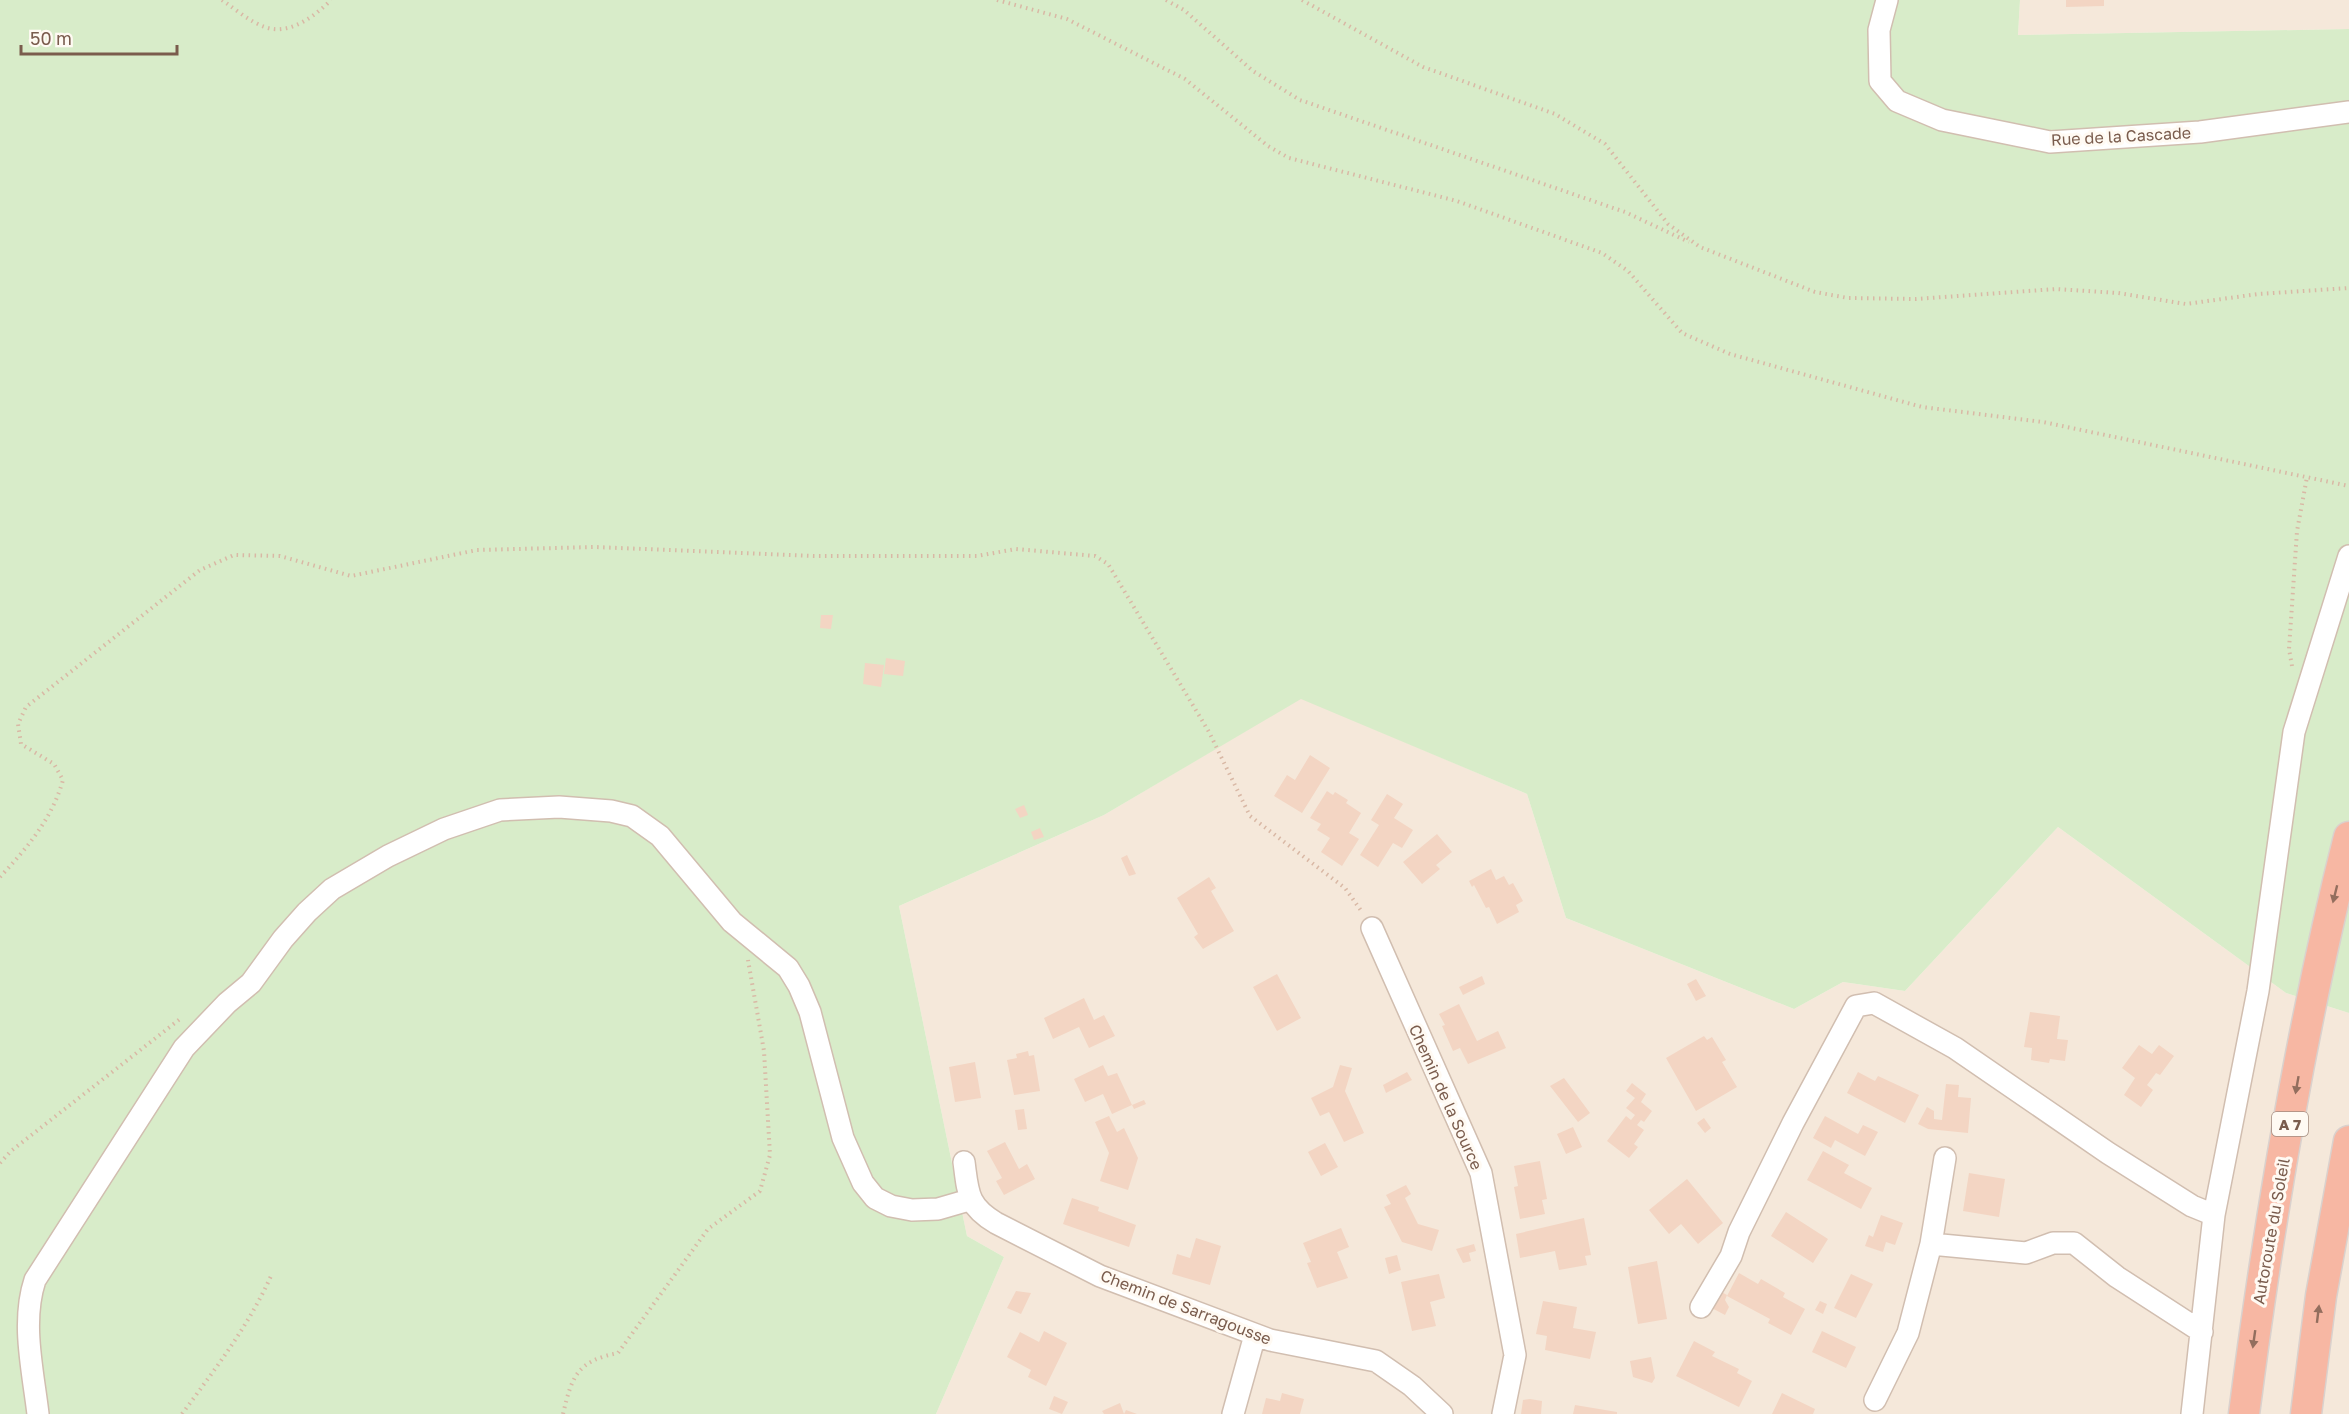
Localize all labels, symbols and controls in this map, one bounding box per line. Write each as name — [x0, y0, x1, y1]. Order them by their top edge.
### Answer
scale bar — [21, 18, 177, 56]
text: 50 m — [30, 27, 72, 49]
street label: Rue de la Cascade — [2051, 122, 2191, 150]
one-way arrow — [2329, 885, 2339, 903]
street label: Chemin de la Source — [1405, 1021, 1487, 1173]
one-way arrow — [2292, 1076, 2301, 1095]
road number: A 7 — [2272, 1112, 2308, 1136]
street label: Autoroute du Soleil — [2248, 1156, 2294, 1306]
street label: Chemin de Sarragousse — [1098, 1265, 1274, 1349]
one-way arrow — [2314, 1305, 2323, 1324]
one-way arrow — [2249, 1330, 2258, 1349]

